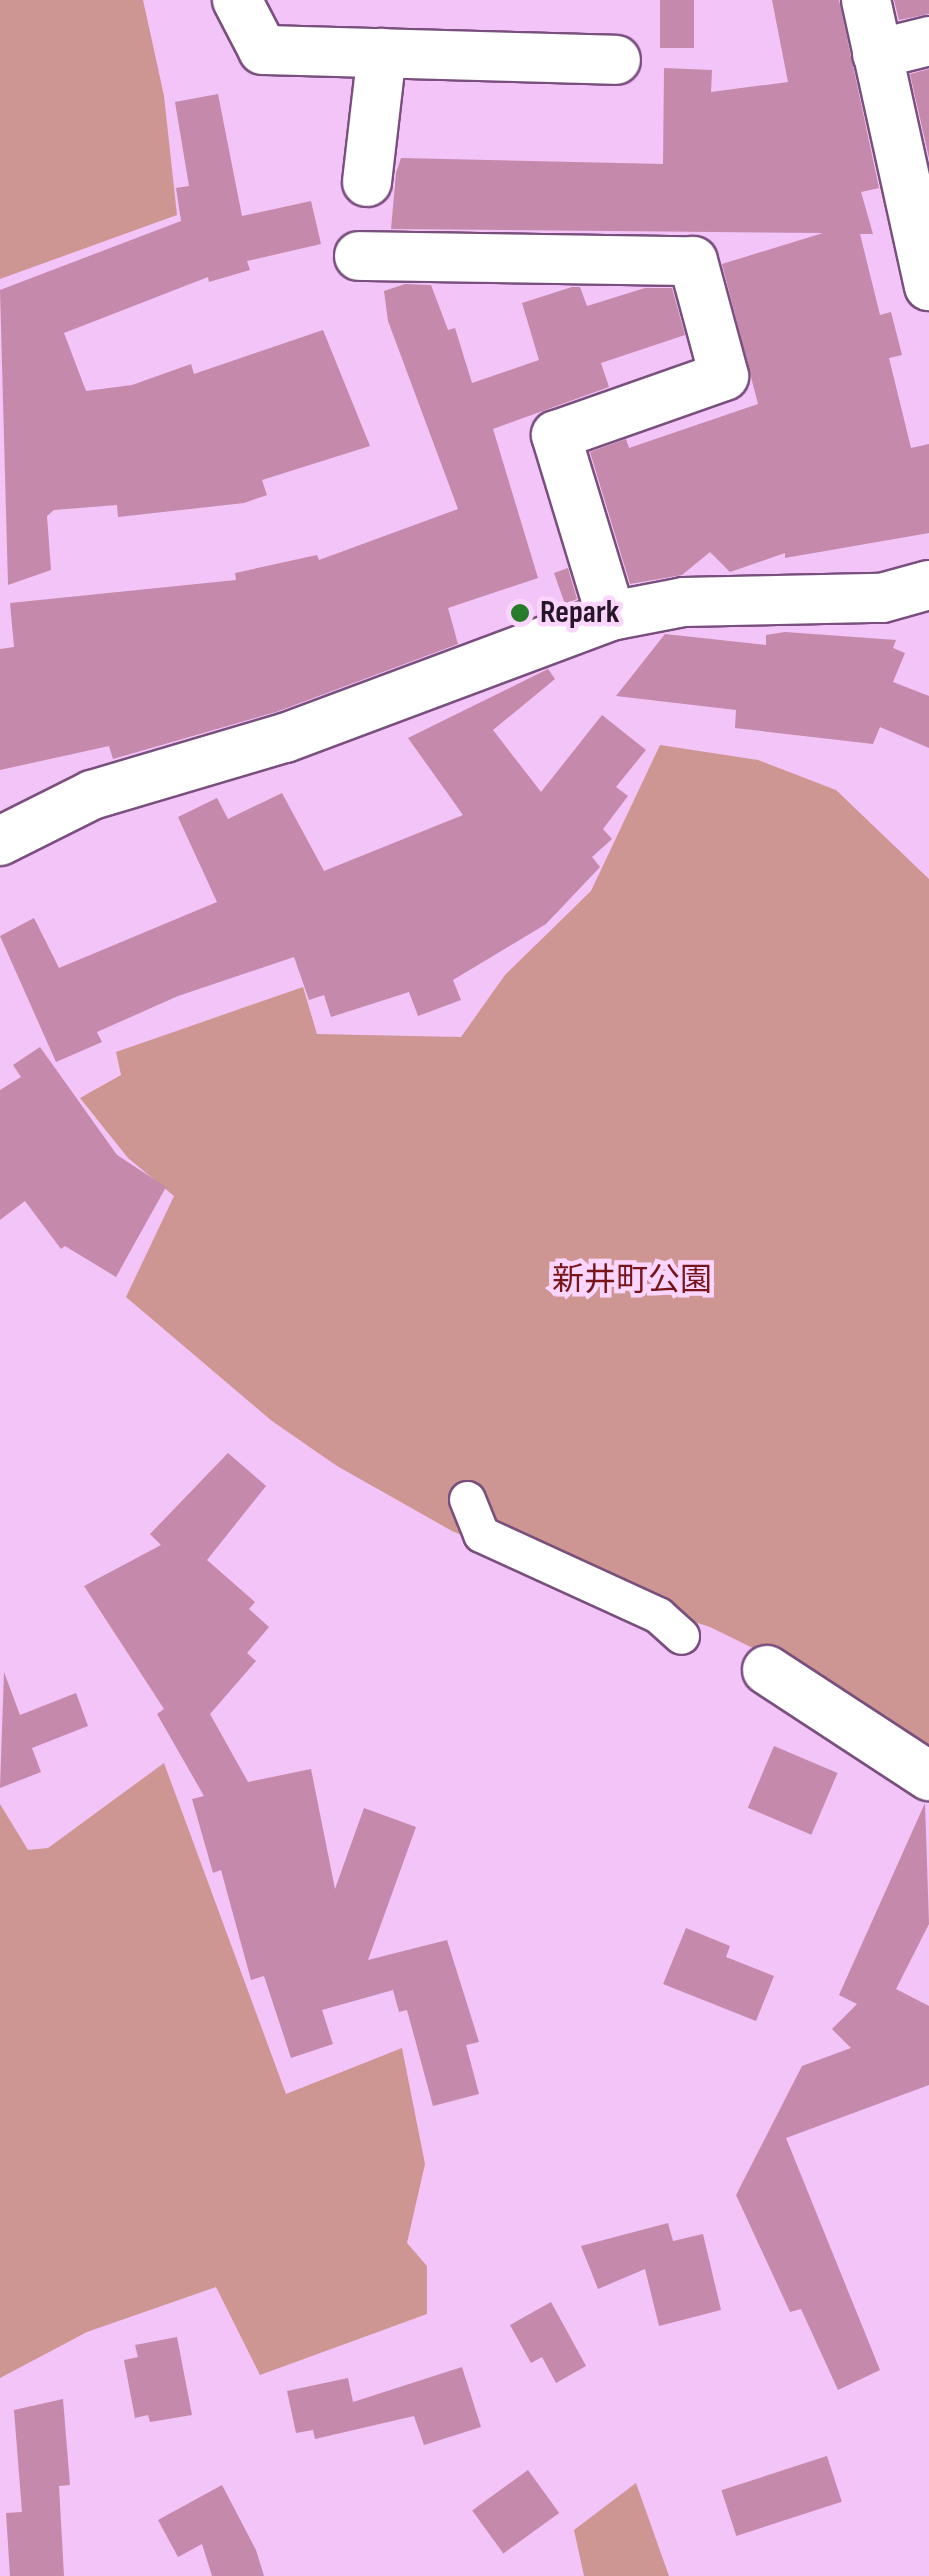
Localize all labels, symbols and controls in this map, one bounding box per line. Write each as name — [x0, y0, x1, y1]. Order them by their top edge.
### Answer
place label: Repark — [540, 594, 619, 632]
marker: Repark — [509, 602, 531, 624]
park label: 新井町公園 — [552, 1262, 712, 1300]

